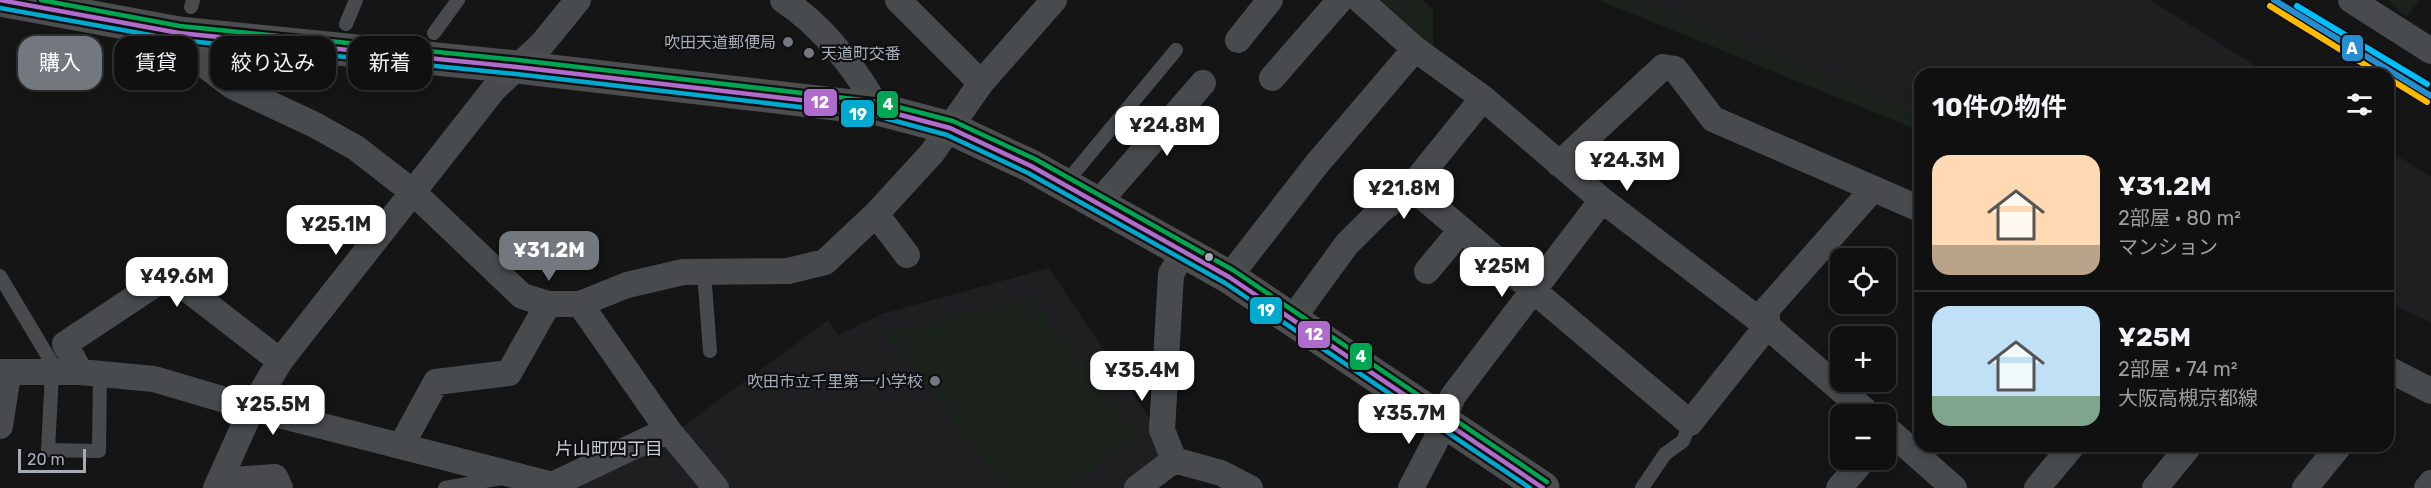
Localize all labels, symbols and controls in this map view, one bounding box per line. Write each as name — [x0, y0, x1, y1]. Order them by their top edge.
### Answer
place label: 吹田天道郵便局 — [664, 33, 776, 52]
line badge: A — [2341, 34, 2364, 62]
marker: 吹田天道郵便局 — [781, 35, 795, 49]
chip: 購入 — [18, 36, 102, 90]
chip: 賃貸 — [114, 36, 198, 90]
chip: 絞り込み — [210, 36, 336, 90]
chip: 新着 — [348, 36, 432, 90]
text: A — [2346, 39, 2358, 58]
place label: 天道町交番 — [821, 44, 901, 63]
marker: 天道町交番 — [802, 46, 816, 60]
line badge: 12 — [803, 88, 838, 117]
icon: filters — [2343, 88, 2376, 121]
line badge: 4 — [876, 90, 899, 119]
text: 10件の物件 — [1932, 92, 2067, 123]
text: 12 — [811, 93, 829, 112]
text: 4 — [883, 95, 894, 114]
line badge: 19 — [840, 99, 875, 128]
text: 19 — [849, 105, 867, 124]
pin: ¥24.8M — [1118, 106, 1216, 157]
text: ¥24.8M — [1129, 113, 1205, 137]
pin: ¥24.3M — [1578, 141, 1676, 192]
text: ¥24.3M — [1589, 148, 1665, 172]
pin: ¥21.8M — [1355, 169, 1453, 220]
text: ¥31.2M — [2118, 171, 2211, 202]
text: ¥21.8M — [1368, 176, 1440, 200]
icon: home — [1980, 179, 2052, 251]
pin: ¥25.1M — [287, 205, 385, 256]
text: 2部屋 · 80 m² — [2118, 206, 2241, 230]
text: ¥25.1M — [301, 212, 371, 236]
pin: ¥31.2M — [500, 231, 598, 282]
text: マンション — [2118, 235, 2218, 259]
text: ¥31.2M — [513, 238, 585, 262]
pin: ¥25M — [1466, 247, 1538, 298]
map controls — [1830, 248, 1896, 470]
button: locate — [1830, 248, 1896, 314]
unlabelled marker — [1203, 251, 1215, 263]
text: ¥25M — [1474, 254, 1530, 278]
pin: ¥49.6M — [128, 257, 226, 308]
text: ¥49.6M — [140, 264, 214, 288]
line badge: 19 — [1249, 296, 1283, 325]
text: 19 — [1257, 301, 1275, 320]
line badge: 12 — [1297, 320, 1331, 349]
text: ¥25M — [2118, 322, 2191, 353]
text: 12 — [1305, 325, 1323, 344]
button: + — [1830, 326, 1896, 392]
icon: home — [1980, 330, 2052, 402]
line badge: 4 — [1349, 342, 1373, 371]
text: 4 — [1356, 347, 1367, 366]
pin: ¥35.4M — [1093, 351, 1191, 402]
text: 2部屋 · 74 m² — [2118, 357, 2238, 381]
text: ¥35.4M — [1104, 358, 1180, 382]
place label: 吹田市立千里第一小学校 — [747, 372, 923, 391]
marker: 吹田市立千里第一小学校 — [928, 374, 942, 388]
pin: ¥25.5M — [224, 385, 322, 436]
text: 大阪高槻京都線 — [2118, 386, 2258, 410]
text: ¥25.5M — [236, 392, 310, 416]
pin: ¥35.7M — [1360, 394, 1458, 445]
text: ¥35.7M — [1373, 401, 1445, 425]
button: − — [1830, 404, 1896, 470]
district label: 片山町四丁目 — [555, 438, 663, 460]
scale bar — [18, 446, 86, 474]
text: 20 m — [27, 450, 65, 469]

